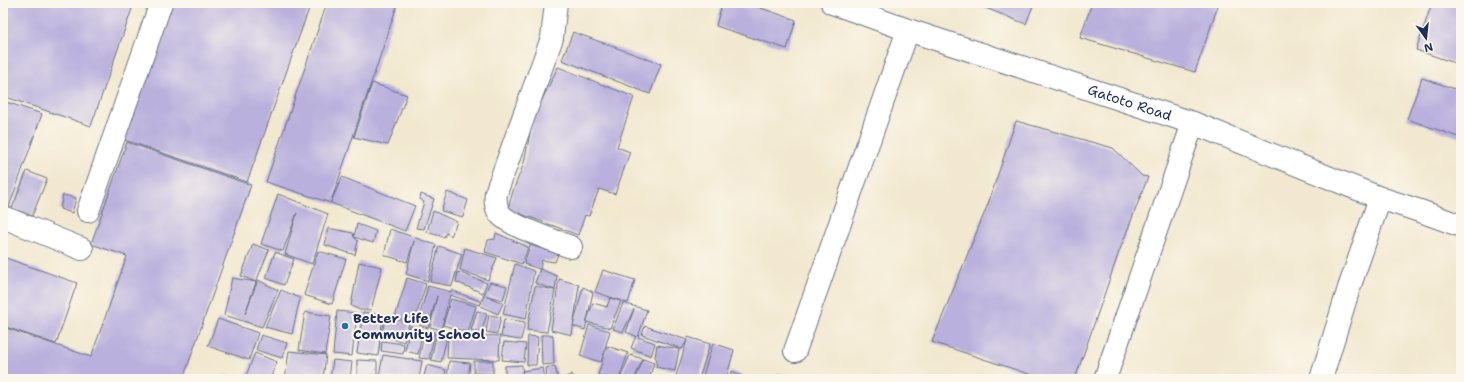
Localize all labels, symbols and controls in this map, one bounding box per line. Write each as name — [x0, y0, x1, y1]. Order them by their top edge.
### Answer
north arrow — [1406, 18, 1446, 58]
text: N — [1422, 39, 1435, 56]
street label: Gatoto Road — [1086, 80, 1174, 125]
place label: Better Life Community School — [353, 309, 486, 343]
marker: Better Life Community School — [340, 321, 350, 331]

